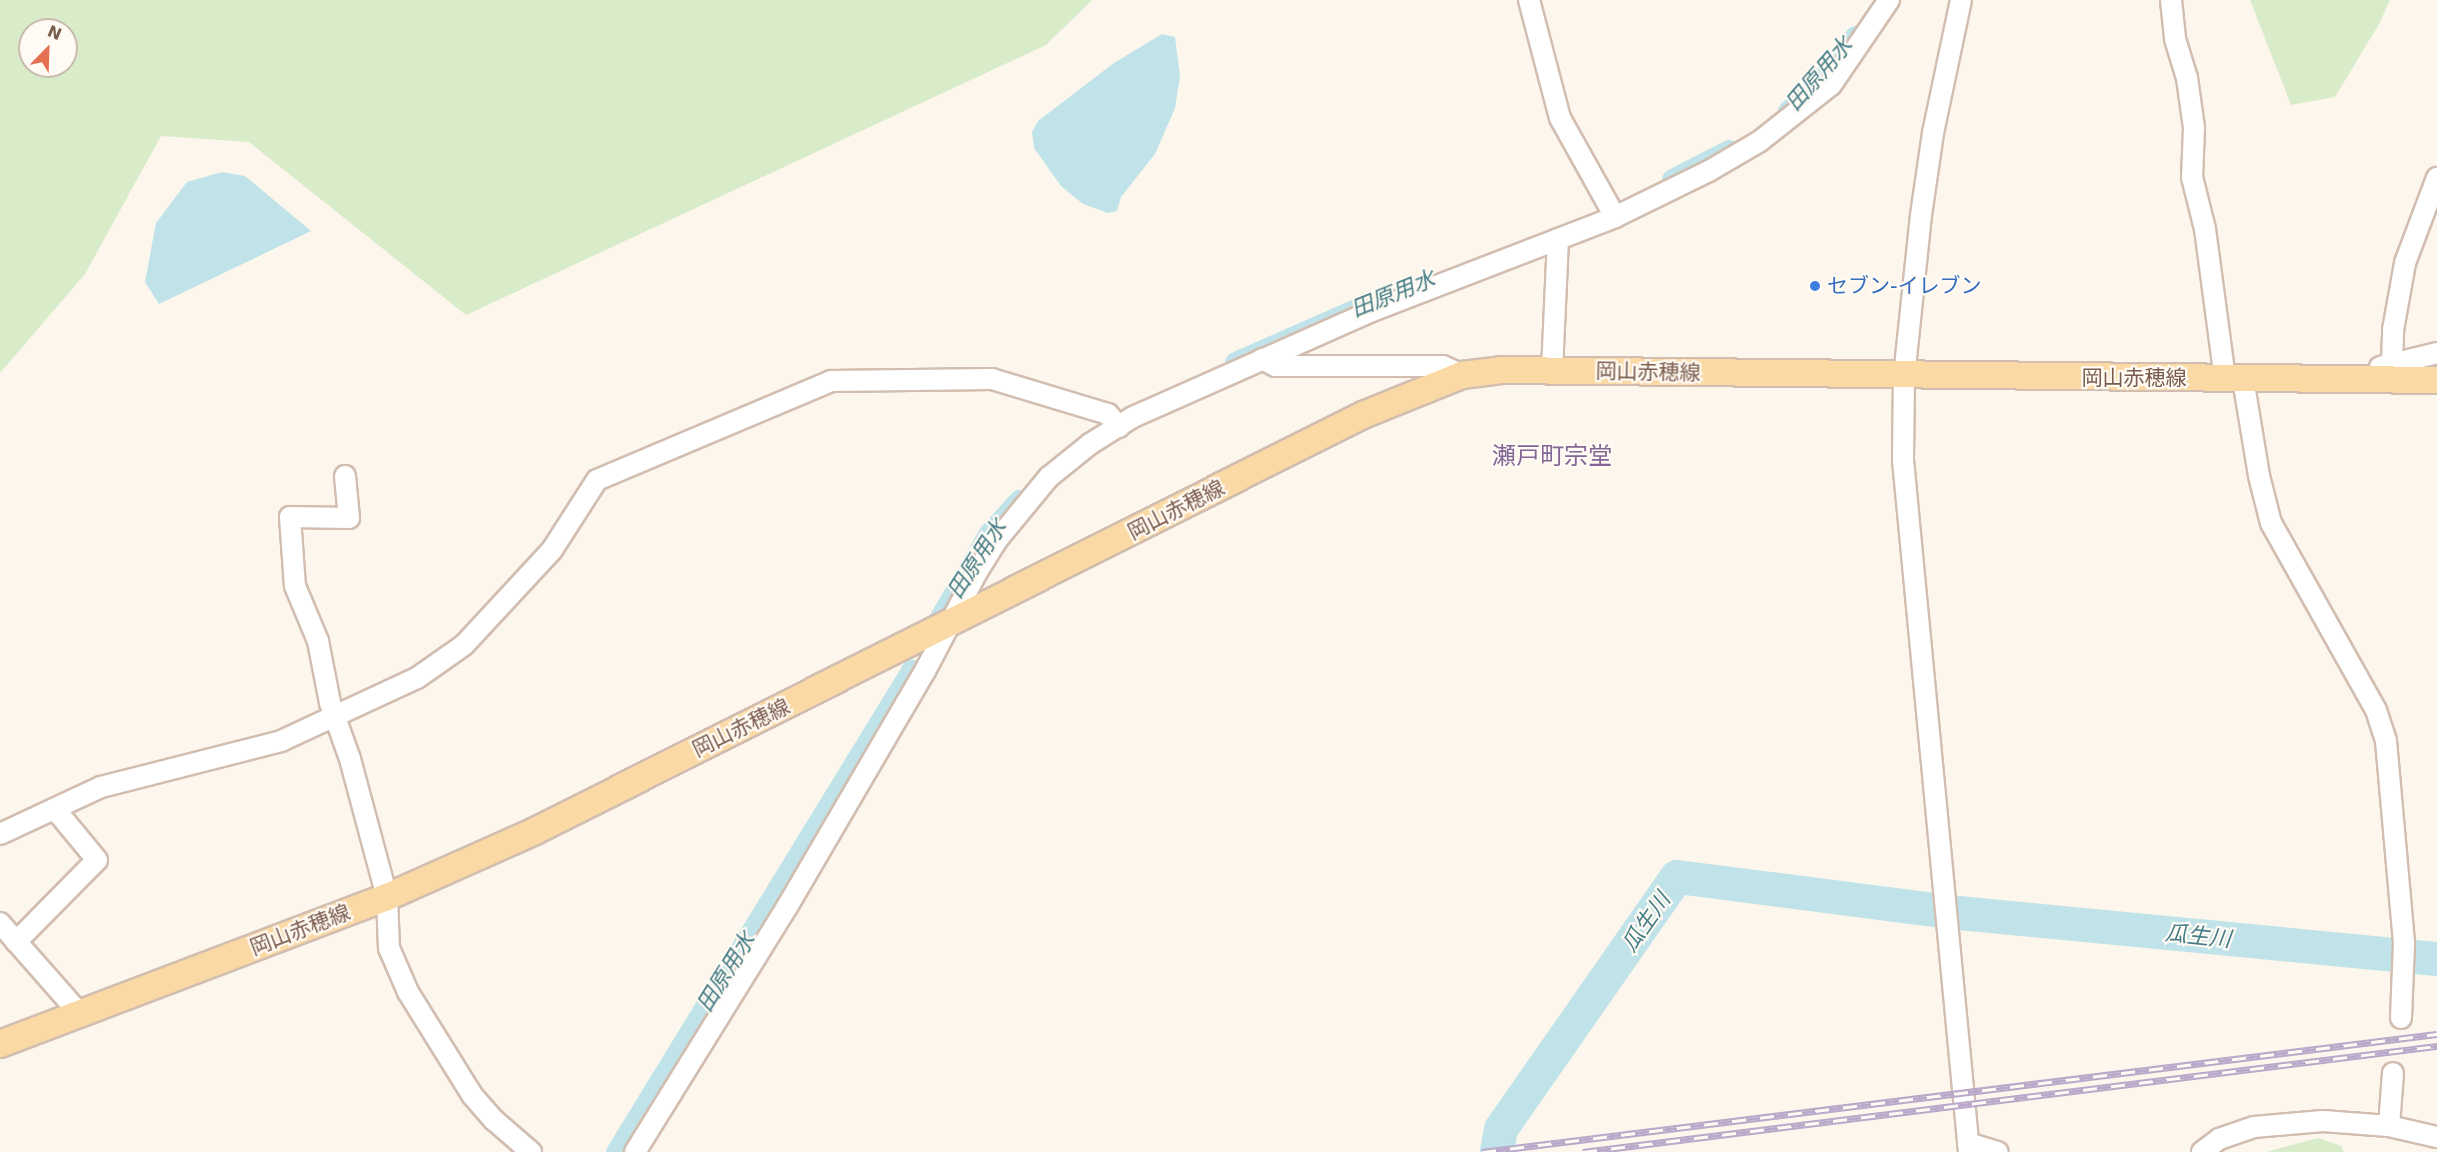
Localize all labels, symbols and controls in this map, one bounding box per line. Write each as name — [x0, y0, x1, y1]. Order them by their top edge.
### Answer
north arrow — [18, 18, 78, 78]
text: N — [45, 21, 64, 44]
water label: 田原用水 — [1780, 32, 1858, 116]
water label: 田原用水 — [1347, 265, 1439, 323]
place label: セブン-イレブン — [1827, 273, 1982, 299]
marker: セブン-イレブン — [1808, 279, 1822, 293]
street label: 岡山赤穂線 — [1595, 358, 1701, 386]
street label: 岡山赤穂線 — [2082, 365, 2186, 391]
district label: 瀬戸町宗堂 — [1492, 443, 1612, 471]
street label: 岡山赤穂線 — [1124, 475, 1228, 545]
water label: 田原用水 — [942, 515, 1012, 603]
street label: 岡山赤穂線 — [688, 694, 794, 762]
water label: 瓜生川 — [1616, 887, 1676, 957]
street label: 岡山赤穂線 — [246, 899, 354, 961]
water label: 瓜生川 — [2164, 919, 2232, 953]
water label: 田原用水 — [691, 928, 761, 1016]

